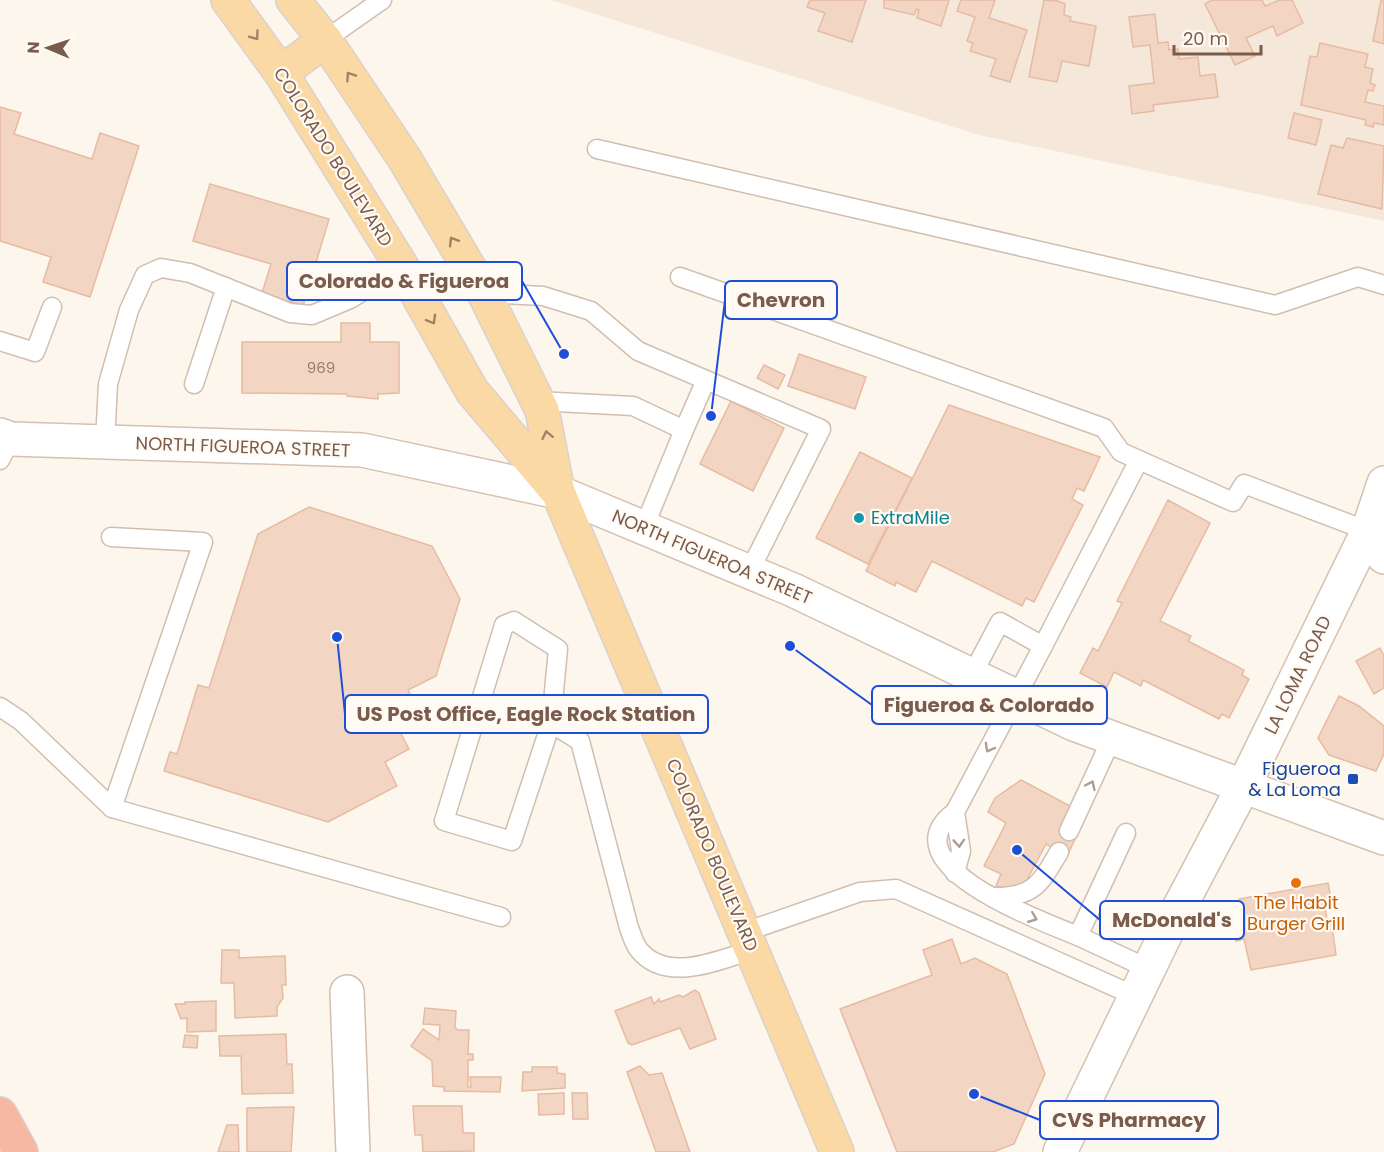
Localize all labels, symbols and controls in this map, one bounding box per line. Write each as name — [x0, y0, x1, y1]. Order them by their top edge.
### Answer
north arrow — [18, 18, 78, 78]
scale bar — [1174, 18, 1261, 56]
text: 20 m — [1183, 26, 1228, 51]
one-way arrow — [247, 30, 258, 41]
text: N — [22, 41, 45, 54]
street label: COLORADO BOULEVARD — [268, 62, 399, 251]
one-way arrow — [345, 72, 357, 82]
one-way arrow — [449, 237, 461, 247]
callout: Colorado & Figueroa — [287, 262, 522, 300]
text: Colorado & Figueroa — [299, 267, 509, 295]
callout: Chevron — [725, 281, 837, 319]
text: Chevron — [737, 286, 825, 314]
one-way arrow — [425, 314, 436, 324]
house number: 969 — [307, 357, 335, 378]
street label: NORTH FIGUEROA STREET — [135, 430, 351, 463]
one-way arrow — [541, 430, 554, 440]
street label: NORTH FIGUEROA STREET — [608, 503, 816, 610]
place label: ExtraMile — [871, 505, 950, 530]
marker: ExtraMile — [852, 511, 866, 525]
street label: LA LOMA ROAD — [1258, 611, 1337, 738]
callout: Figueroa & Colorado — [872, 686, 1107, 724]
text: Figueroa & Colorado — [884, 691, 1095, 719]
callout: US Post Office, Eagle Rock Station — [345, 695, 708, 733]
text: US Post Office, Eagle Rock Station — [357, 700, 695, 728]
one-way arrow — [985, 742, 996, 752]
street label: COLORADO BOULEVARD — [661, 755, 764, 955]
place label: Figueroa & La Loma — [1248, 756, 1341, 802]
marker: Figueroa & La Loma — [1346, 772, 1360, 786]
one-way arrow — [1083, 780, 1095, 791]
one-way arrow — [953, 839, 966, 848]
marker: The Habit Burger Grill — [1289, 876, 1303, 890]
place label: The Habit Burger Grill — [1247, 890, 1345, 936]
callout: McDonald's — [1100, 901, 1244, 939]
text: McDonald's — [1112, 906, 1232, 934]
one-way arrow — [1027, 911, 1038, 923]
callout: CVS Pharmacy — [1040, 1101, 1218, 1139]
text: CVS Pharmacy — [1052, 1106, 1206, 1134]

